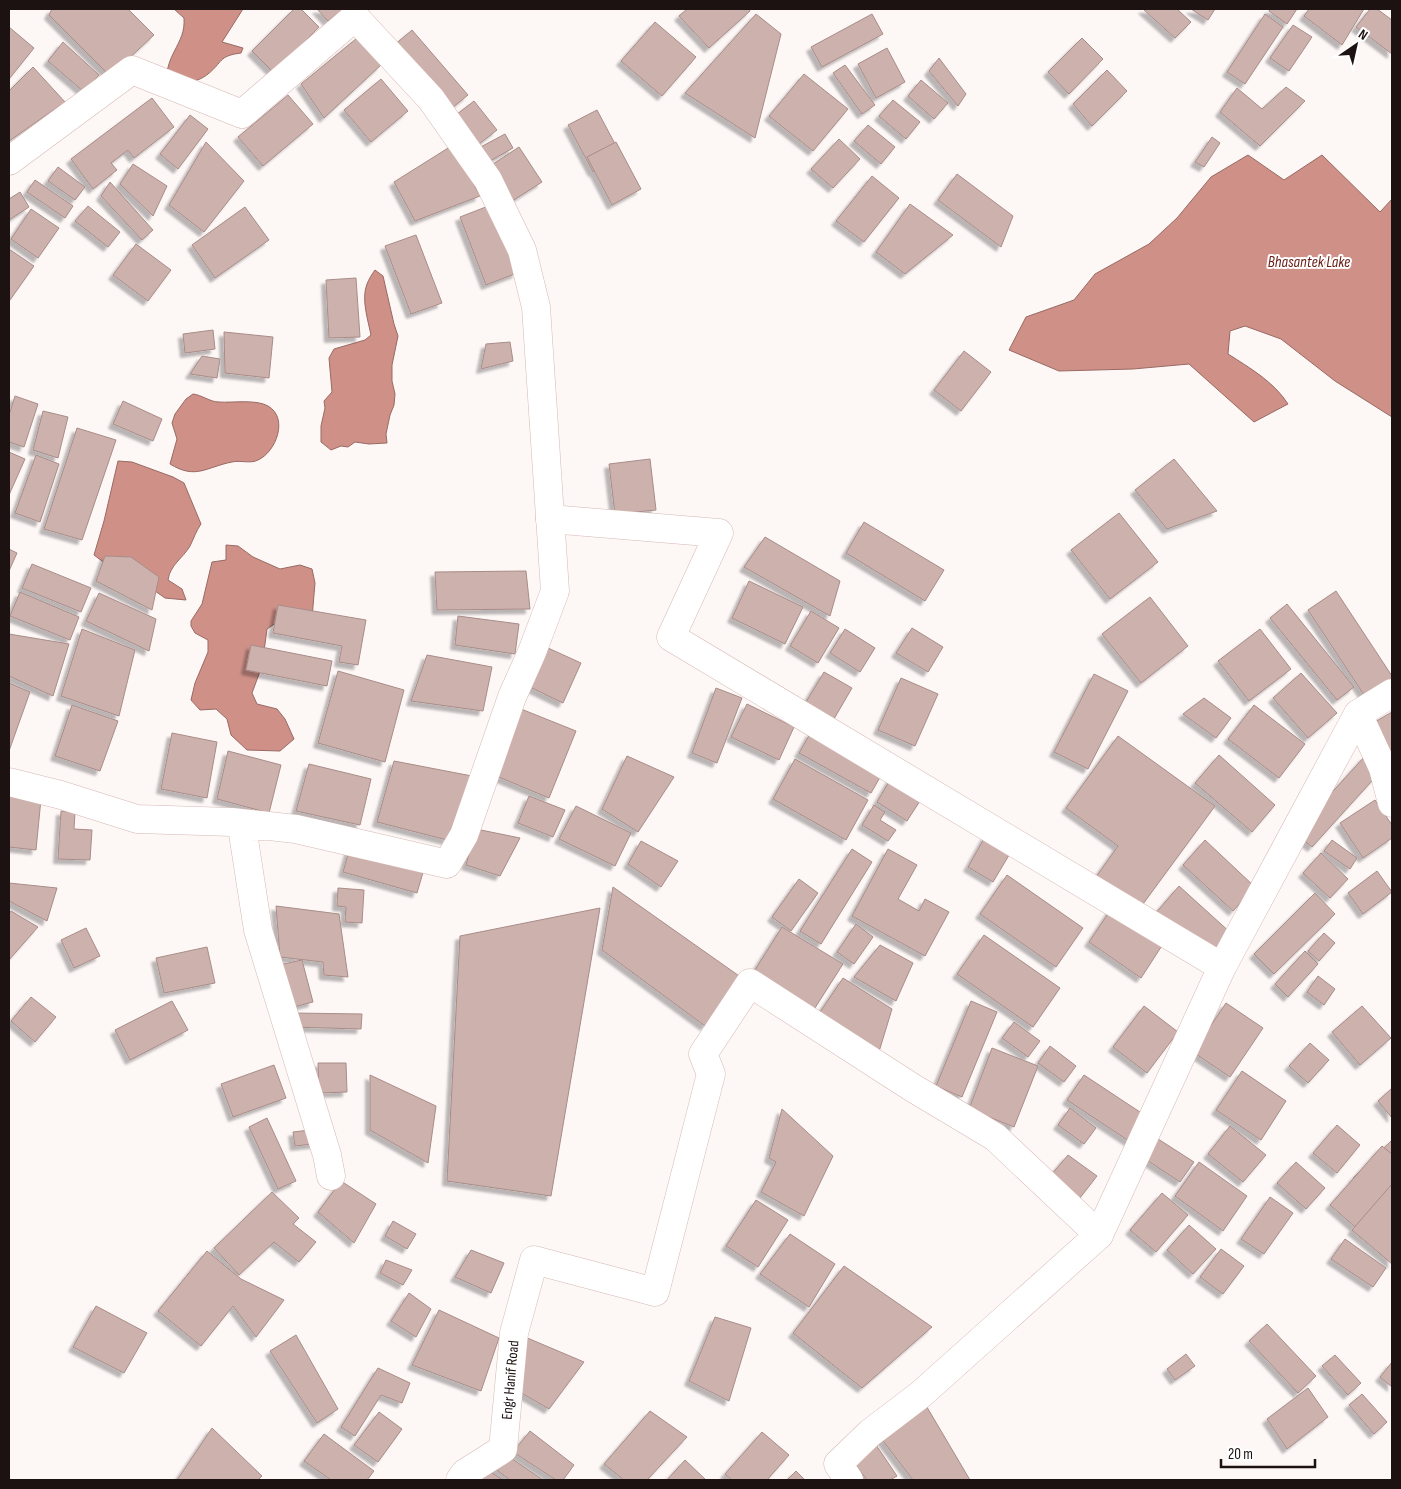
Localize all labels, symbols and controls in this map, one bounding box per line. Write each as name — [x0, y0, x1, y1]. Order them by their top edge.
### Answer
north arrow — [1331, 20, 1381, 70]
text: N — [1355, 25, 1371, 44]
water label: Bhasantek Lake — [1268, 253, 1350, 272]
street label: Engr Hanif Road — [498, 1340, 523, 1421]
scale bar — [1221, 1436, 1315, 1468]
text: 20 m — [1228, 1445, 1253, 1464]

